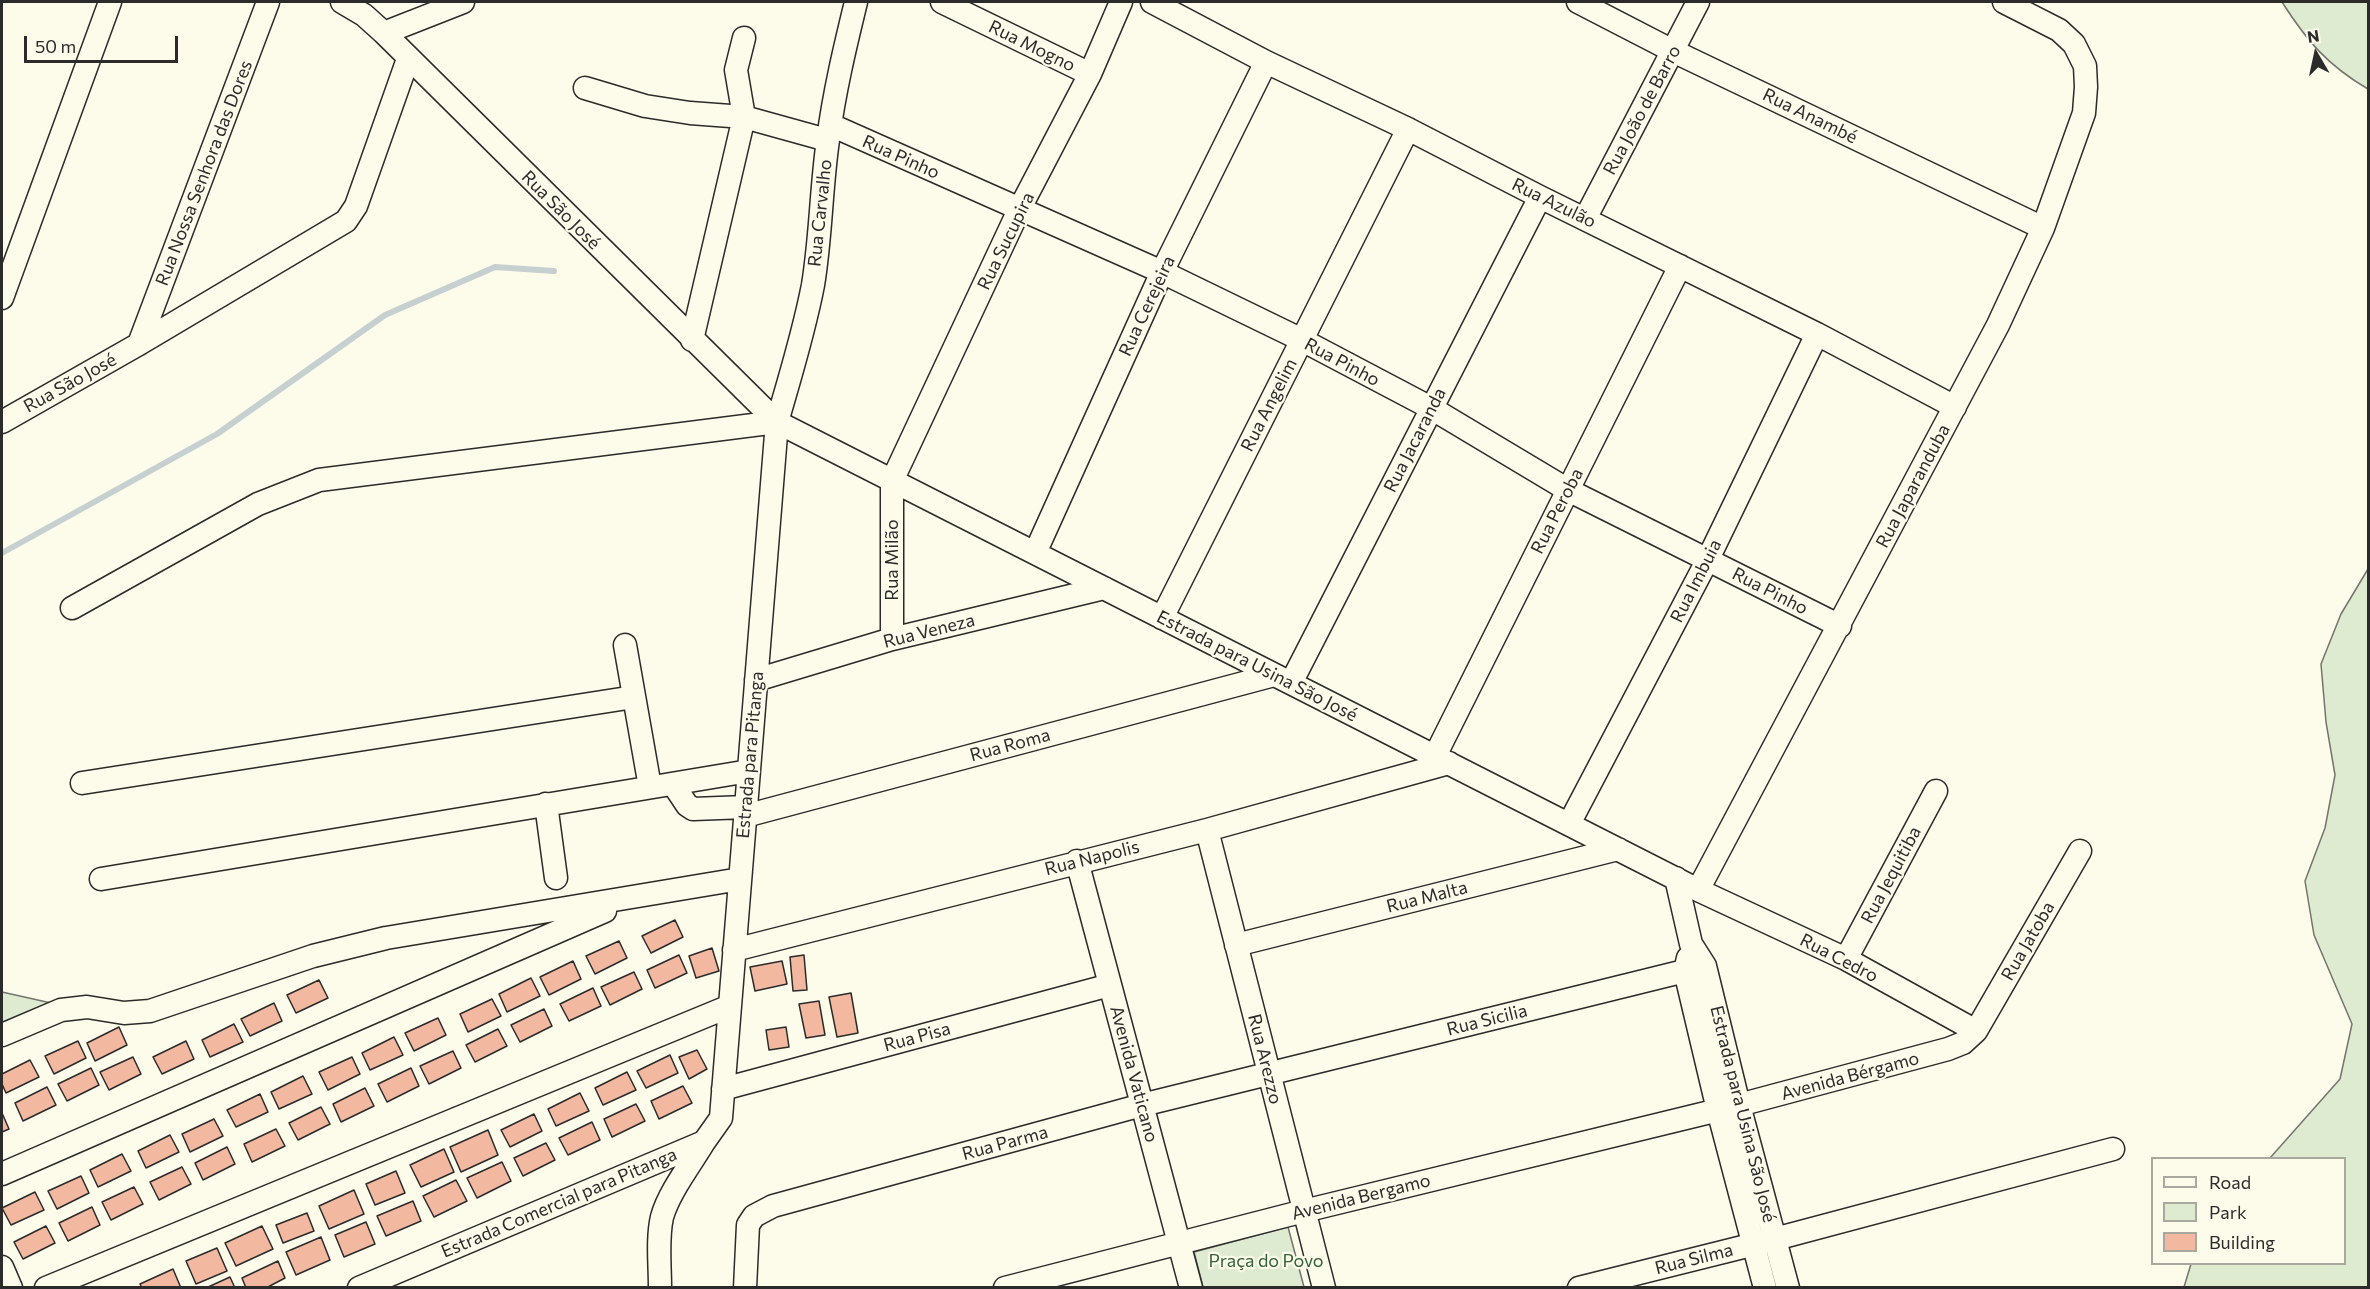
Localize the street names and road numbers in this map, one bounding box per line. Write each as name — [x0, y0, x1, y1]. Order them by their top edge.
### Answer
street label: Rua Mogno — [985, 16, 1079, 76]
street label: Rua João de Barro — [1599, 42, 1685, 178]
street label: Rua Nossa Senhora das Dores — [151, 57, 257, 289]
street label: Rua Anambé — [1759, 84, 1861, 148]
street label: Rua Pinho — [859, 130, 943, 184]
street label: Rua Carvalho — [804, 158, 836, 268]
street label: Rua São José — [517, 166, 605, 254]
street label: Rua Azulão — [1508, 173, 1600, 233]
street label: Rua Sucupira — [973, 189, 1039, 293]
street label: Rua Cerejeira — [1114, 252, 1180, 360]
street label: Rua Pinho — [1301, 333, 1383, 391]
street label: Rua São José — [20, 349, 120, 417]
street label: Rua Angelim — [1236, 355, 1302, 455]
street label: Rua Jacaranda — [1379, 384, 1451, 496]
street label: Rua Japaranduba — [1871, 421, 1955, 551]
street label: Rua Peroba — [1526, 465, 1588, 557]
street label: Rua Milão — [881, 519, 903, 601]
street label: Rua Imbuia — [1666, 536, 1726, 626]
street label: Rua Pinho — [1728, 563, 1812, 619]
street label: Estrada para Usina São José — [1153, 606, 1361, 726]
street label: Rua Veneza — [881, 609, 977, 653]
street label: Estrada para Pitanga — [732, 670, 768, 840]
street label: Rua Roma — [967, 724, 1053, 766]
street label: Rua Jequitiba — [1856, 823, 1926, 927]
street label: Rua Napolis — [1042, 836, 1142, 880]
street label: Rua Malta — [1384, 877, 1470, 917]
street label: Rua Jatoba — [1997, 898, 2059, 984]
street label: Rua Cedro — [1796, 929, 1882, 987]
street label: Rua Sicilia — [1445, 1000, 1529, 1040]
street label: Avenida Vaticano — [1105, 1003, 1163, 1145]
street label: Estrada para Usina São José — [1706, 1003, 1780, 1225]
street label: Rua Arezzo — [1243, 1012, 1287, 1106]
street label: Rua Pisa — [881, 1018, 953, 1056]
street label: Avenida Bérgamo — [1779, 1047, 1921, 1105]
street label: Rua Parma — [960, 1121, 1050, 1165]
street label: Estrada Comercial para Pitanga — [438, 1143, 680, 1263]
street label: Avenida Bergamo — [1289, 1169, 1433, 1225]
street label: Rua Silma — [1653, 1239, 1735, 1279]

